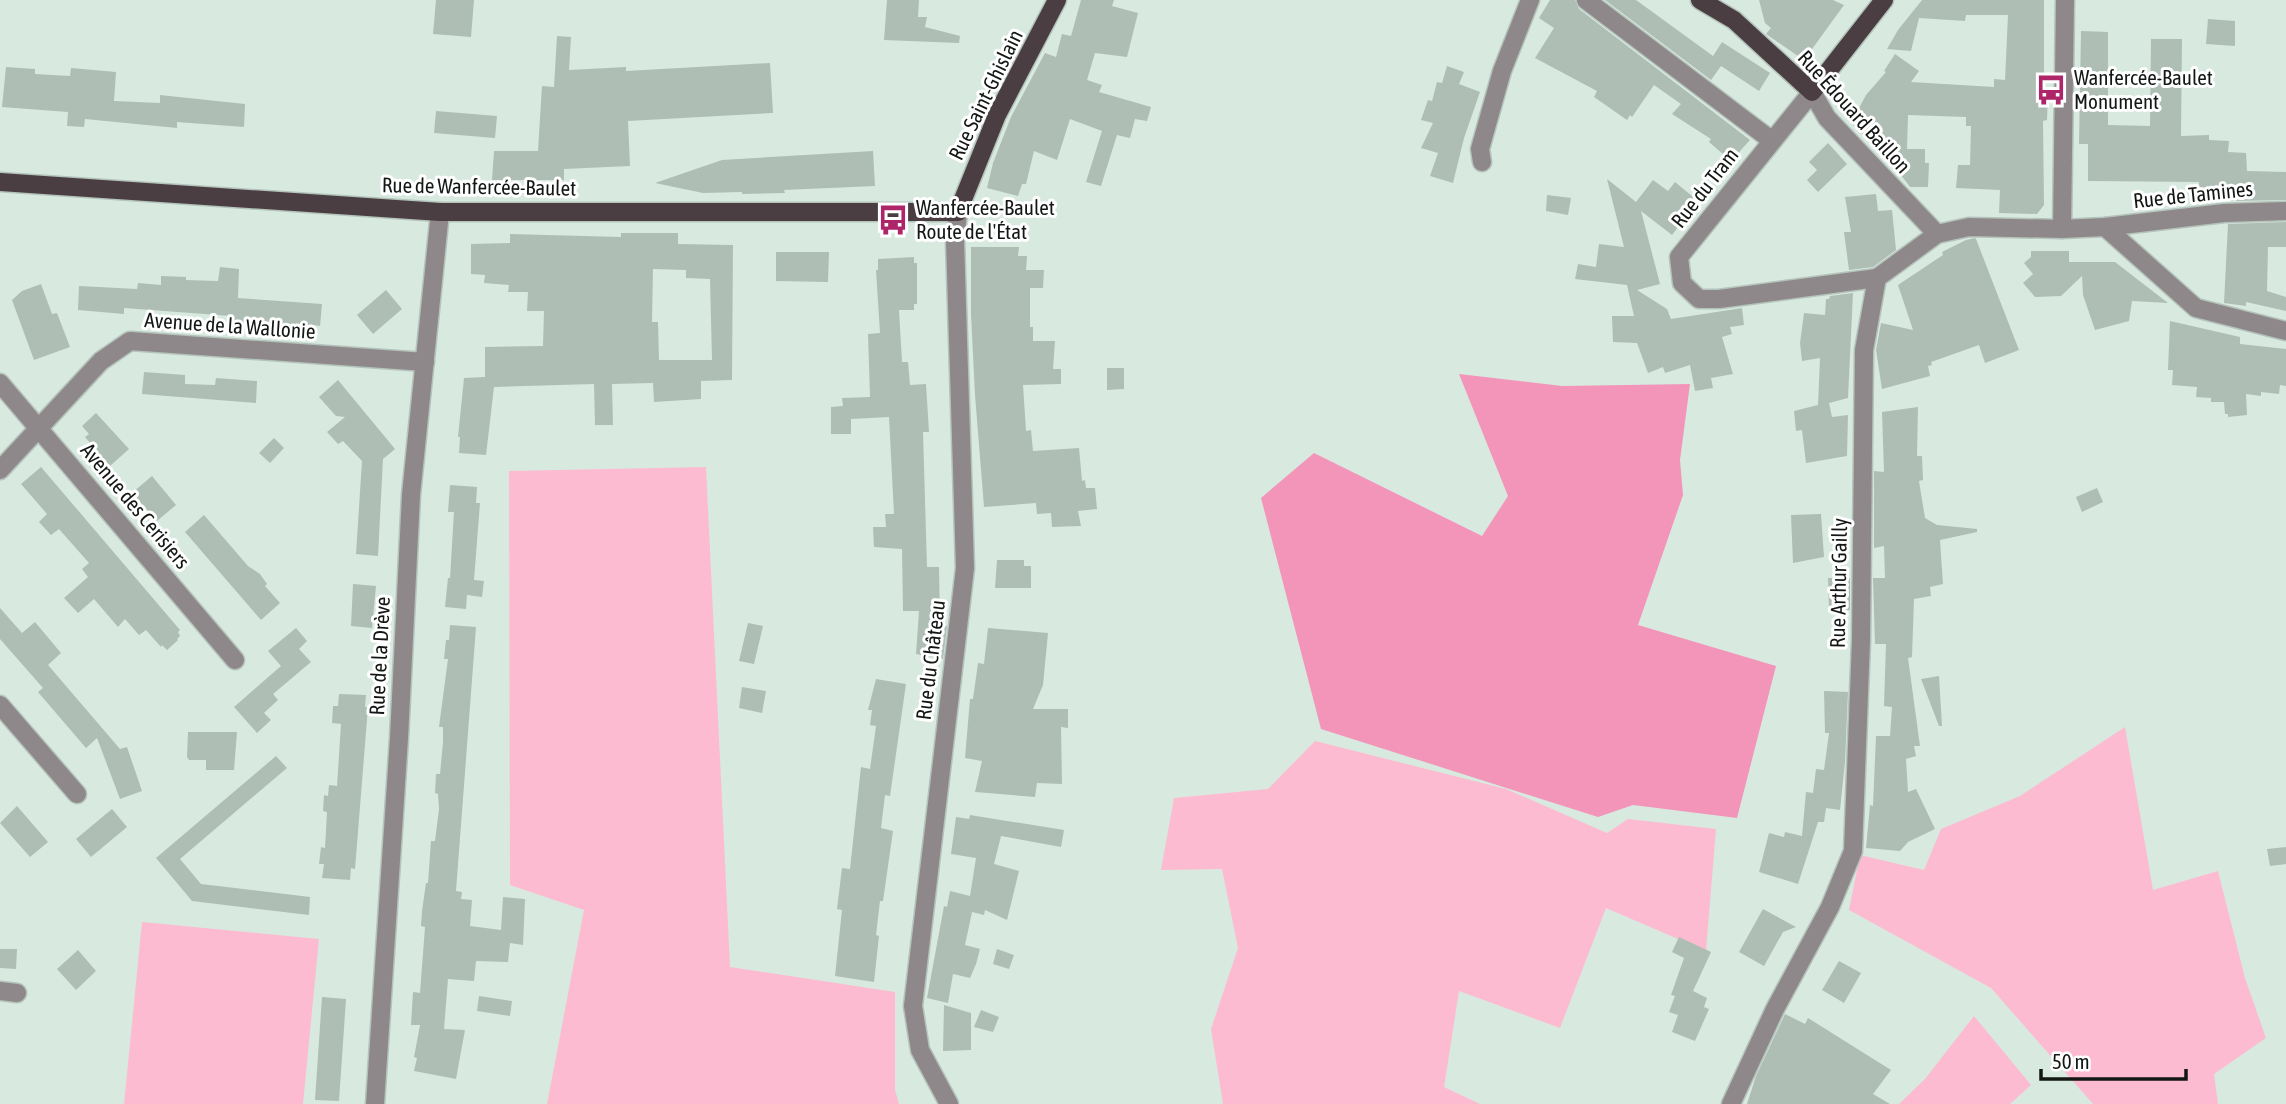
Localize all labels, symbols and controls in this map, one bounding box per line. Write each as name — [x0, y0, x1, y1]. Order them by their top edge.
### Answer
street label: Rue Saint-Ghislain — [943, 26, 1027, 164]
street label: Rue Édouard Baillon — [1794, 45, 1916, 177]
place label: Wanfercée-Baulet Monument — [2074, 65, 2213, 113]
bus stop icon: Wanfercée-Baulet Monument — [2034, 73, 2068, 107]
street label: Rue du Tram — [1666, 143, 1743, 232]
street label: Rue de Wanfercée-Baulet — [382, 172, 576, 200]
street label: Rue de Tamines — [2132, 176, 2254, 212]
place label: Wanfercée-Baulet Route de l'État — [916, 195, 1055, 243]
bus stop icon: Wanfercée-Baulet Route de l'État — [876, 203, 910, 237]
street label: Avenue de la Wallonie — [144, 307, 316, 343]
street label: Avenue des Cerisiers — [76, 438, 195, 573]
street label: Rue Arthur Gailly — [1825, 517, 1851, 648]
street label: Rue de la Drève — [364, 596, 394, 716]
street label: Rue du Château — [911, 599, 949, 721]
scale bar — [2041, 1038, 2186, 1082]
text: 50 m — [2052, 1049, 2090, 1073]

